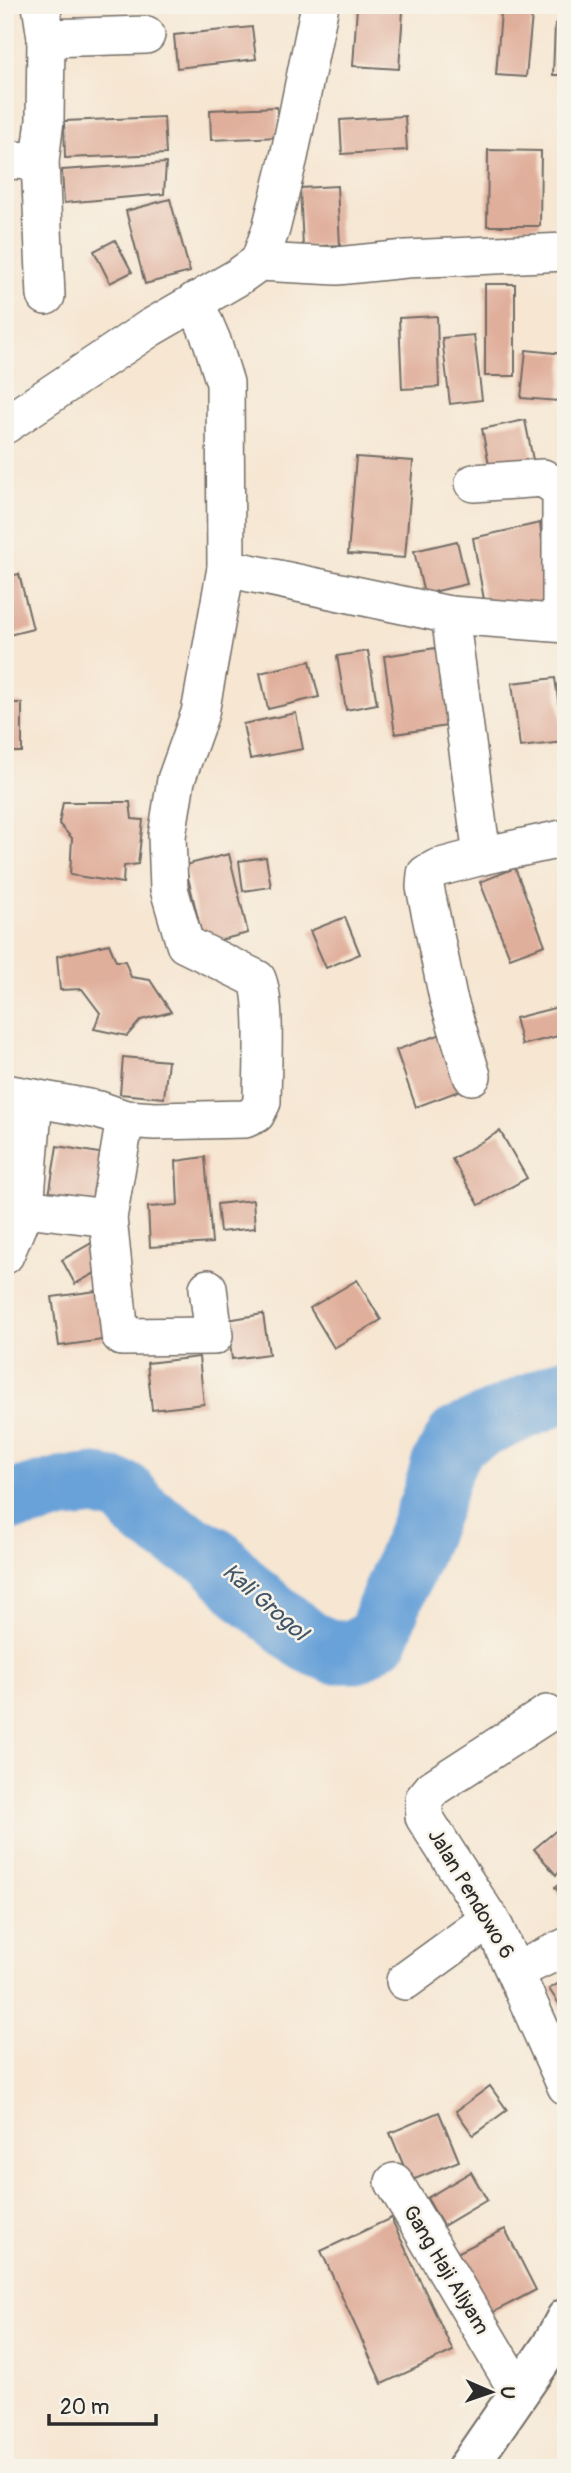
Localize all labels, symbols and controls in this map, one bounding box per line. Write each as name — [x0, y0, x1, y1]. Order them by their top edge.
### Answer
water label: Kali Grogol — [216, 1557, 316, 1649]
street label: Jalan Pendowo 6 — [422, 1824, 520, 1964]
street label: Gang Haji Aliyam — [397, 2200, 495, 2340]
north arrow — [456, 2358, 526, 2428]
scale bar — [49, 2382, 156, 2426]
text: U — [495, 2386, 519, 2399]
text: 20 m — [60, 2394, 109, 2421]

